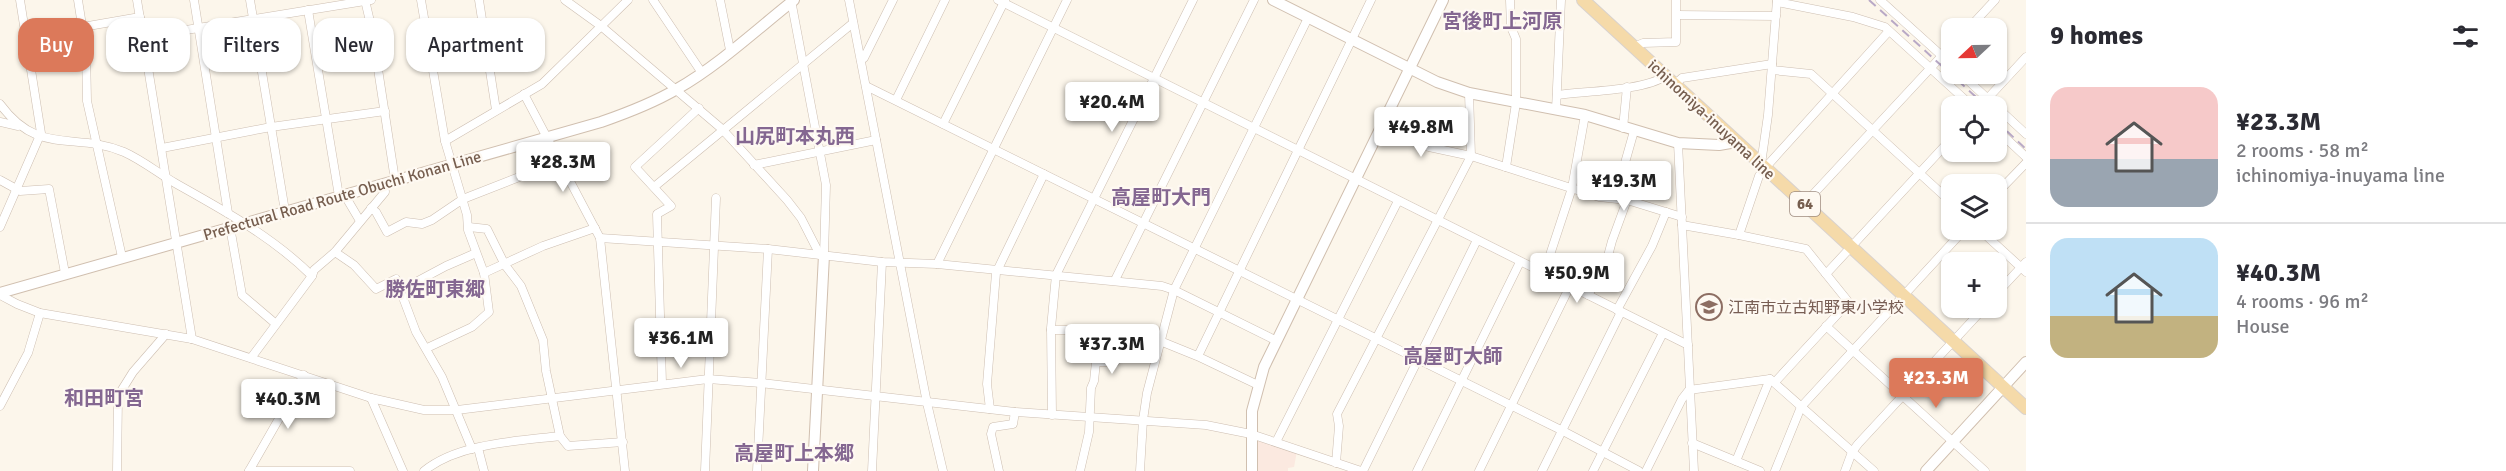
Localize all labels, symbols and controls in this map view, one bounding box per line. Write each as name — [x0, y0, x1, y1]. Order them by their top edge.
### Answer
district label: 宮後町上河原 — [1442, 9, 1562, 34]
chip: Buy — [18, 18, 94, 72]
chip: Rent — [106, 18, 190, 72]
chip: Filters — [202, 18, 301, 72]
chip: New — [313, 18, 394, 72]
chip: Apartment — [406, 18, 545, 72]
north arrow — [1941, 18, 2007, 84]
map controls — [1941, 18, 2007, 318]
text: 9 homes — [2050, 20, 2143, 52]
icon: filters — [2449, 20, 2482, 53]
street label: ichinomiya-inuyama line — [1643, 55, 1779, 184]
pin: ¥20.4M — [1063, 82, 1161, 133]
text: ¥20.4M — [1079, 89, 1145, 114]
button: locate — [1941, 96, 2007, 162]
text: ¥23.3M — [2236, 106, 2321, 138]
pin: ¥49.8M — [1372, 107, 1470, 158]
icon: home — [2098, 111, 2170, 183]
text: ¥49.8M — [1388, 114, 1454, 139]
district label: 山尻町本丸西 — [735, 124, 855, 149]
text: 2 rooms · 58 m² — [2236, 138, 2369, 163]
pin: ¥28.3M — [514, 142, 612, 193]
street label: Prefectural Road Route Obuchi Konan Line — [201, 147, 484, 245]
text: ¥28.3M — [530, 149, 596, 174]
pin: ¥19.3M — [1575, 161, 1673, 212]
text: ichinomiya-inuyama line — [2236, 163, 2445, 188]
text: ¥19.3M — [1591, 168, 1657, 193]
button: layers — [1941, 174, 2007, 240]
district label: 高屋町大門 — [1111, 185, 1211, 210]
road number: 64 — [1790, 192, 1820, 216]
button: + — [1941, 252, 2007, 318]
pin: ¥50.9M — [1528, 253, 1626, 304]
text: ¥40.3M — [2236, 257, 2321, 289]
text: ¥50.9M — [1544, 260, 1610, 285]
icon: home — [2098, 262, 2170, 334]
district label: 勝佐町東郷 — [385, 277, 485, 302]
text: 4 rooms · 96 m² — [2236, 289, 2369, 314]
school or university icon: 江南市立古知野東小学校 — [1694, 292, 1724, 322]
place label: 江南市立古知野東小学校 — [1728, 298, 1904, 318]
text: House — [2236, 314, 2290, 339]
pin: ¥36.1M — [632, 318, 730, 369]
pin: ¥37.3M — [1063, 324, 1161, 375]
text: ¥36.1M — [648, 325, 714, 350]
text: ¥37.3M — [1079, 331, 1145, 356]
district label: 高屋町大師 — [1403, 344, 1503, 369]
pin: ¥23.3M — [1887, 358, 1985, 409]
text: ¥23.3M — [1903, 365, 1969, 390]
pin: ¥40.3M — [239, 379, 337, 430]
district label: 和田町宮 — [64, 386, 144, 411]
text: ¥40.3M — [255, 386, 321, 411]
district label: 高屋町上本郷 — [734, 441, 854, 466]

